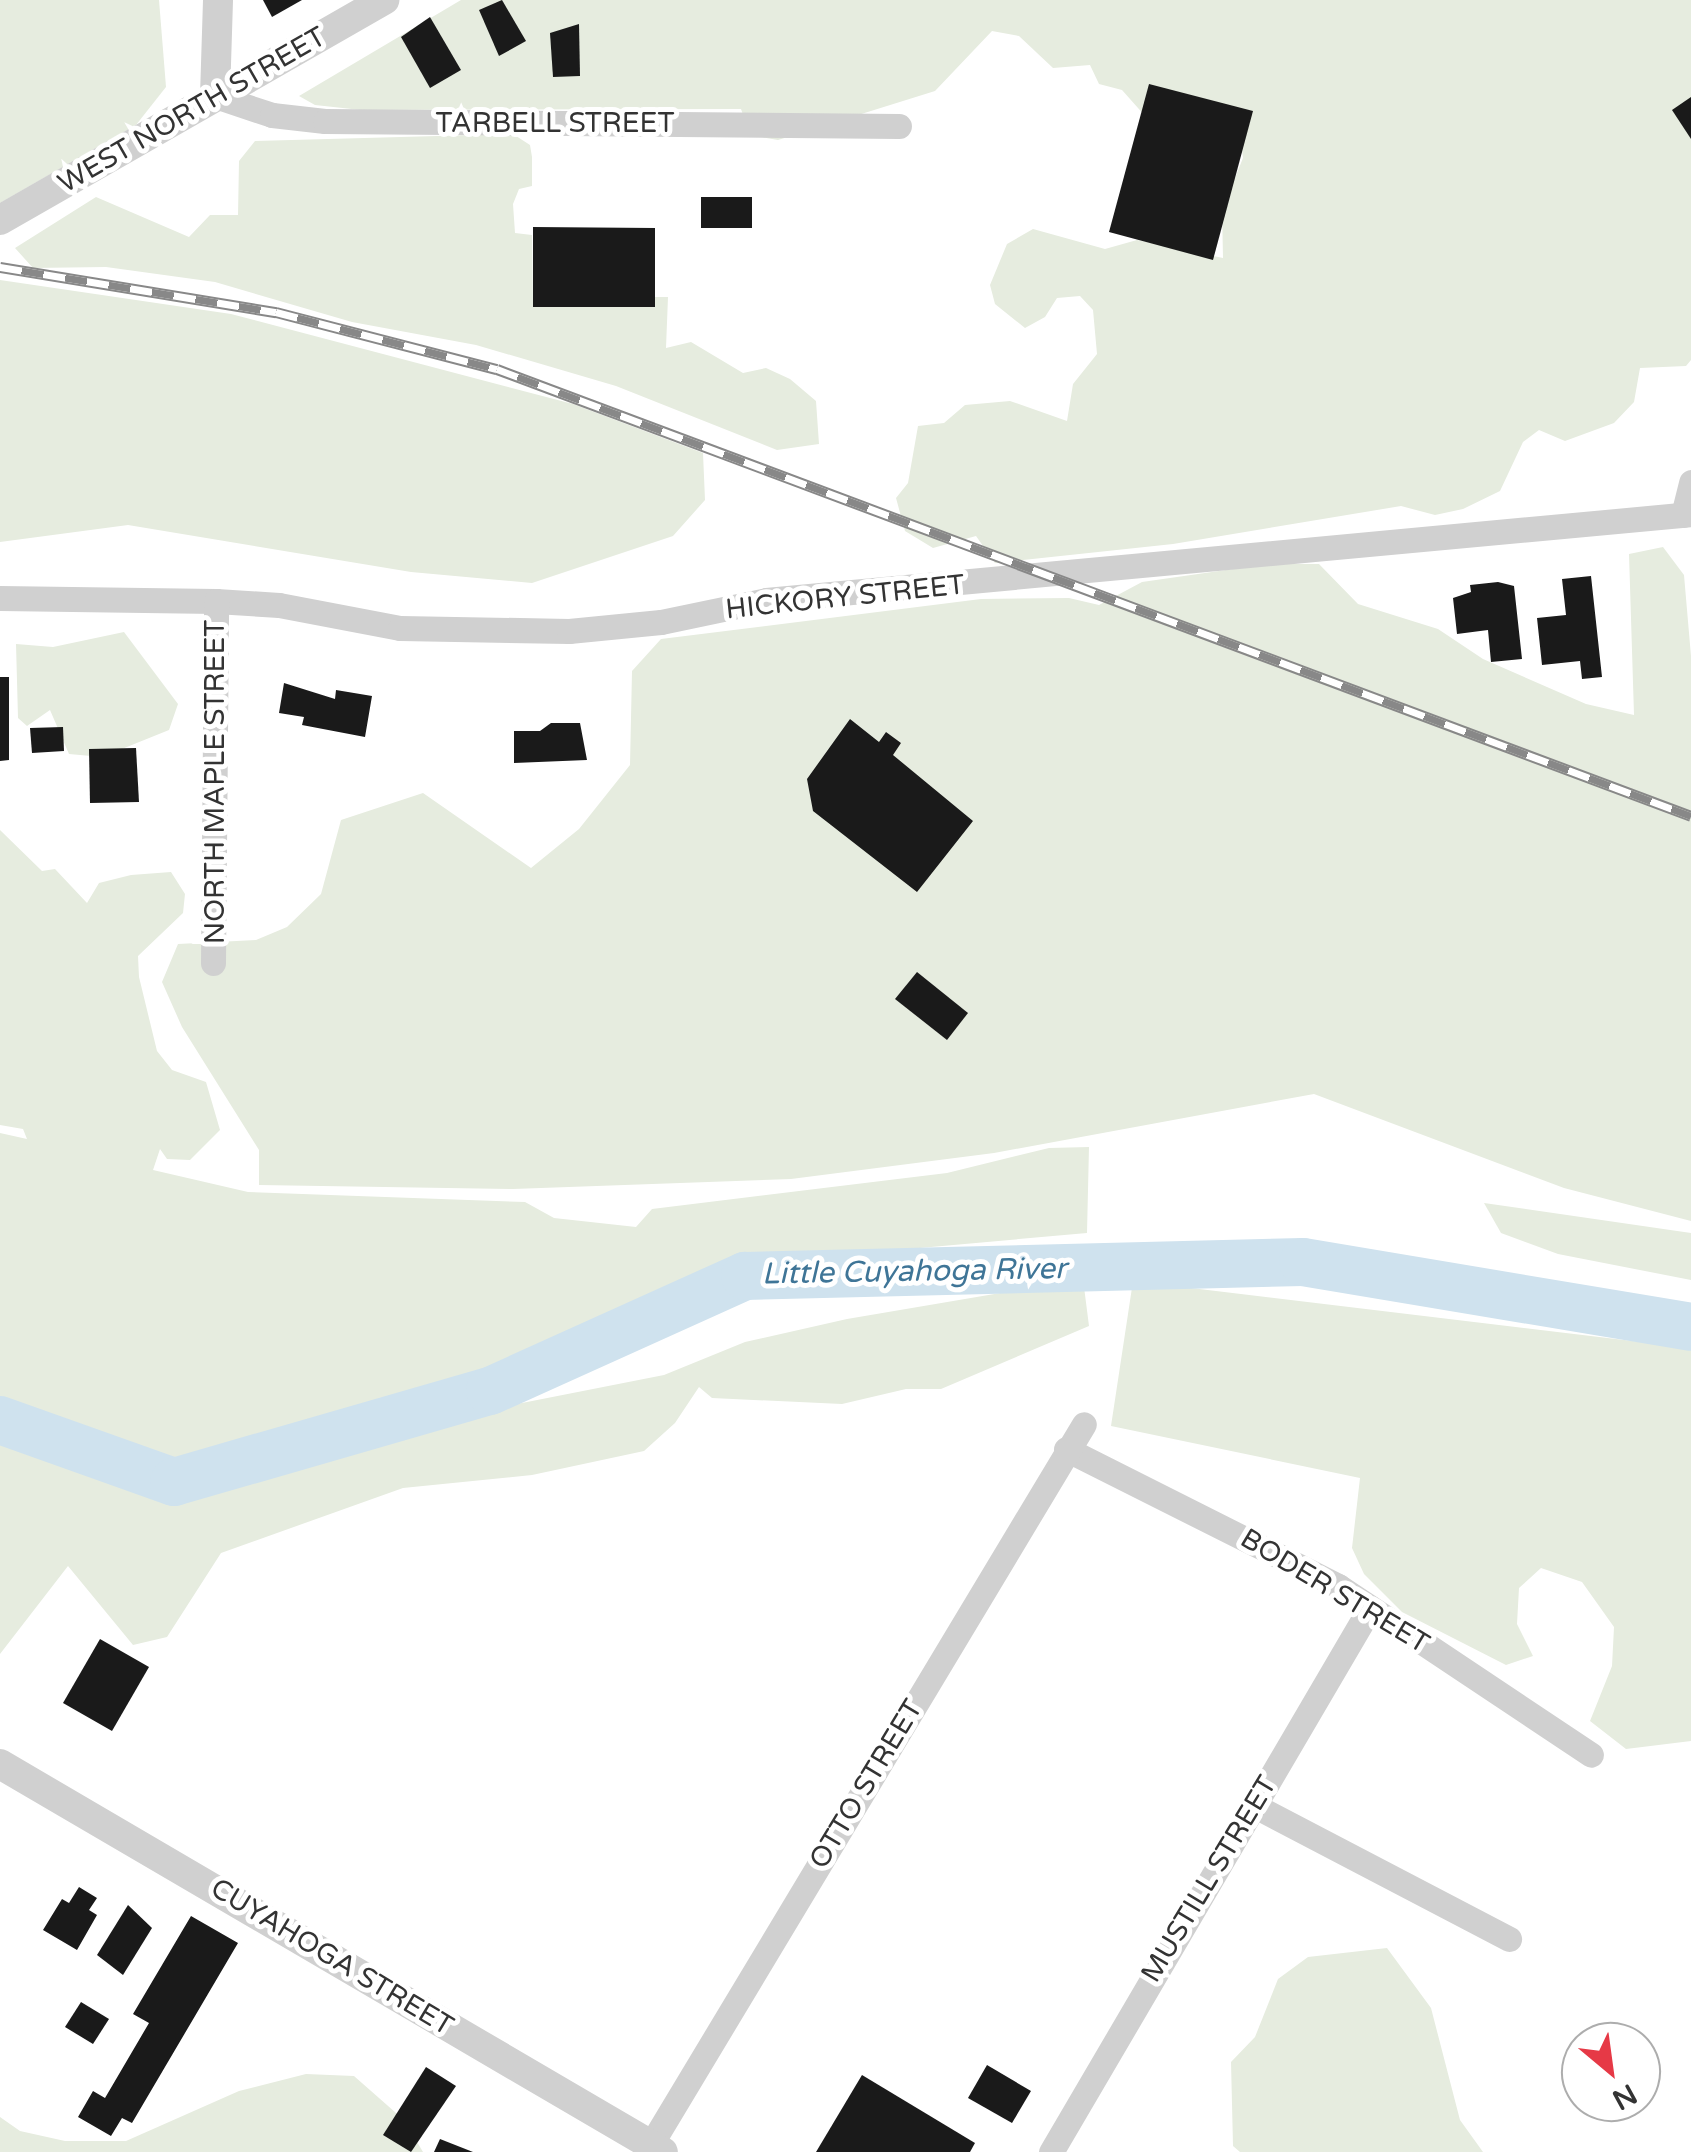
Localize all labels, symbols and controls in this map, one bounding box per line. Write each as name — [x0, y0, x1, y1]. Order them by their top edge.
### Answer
street label: WEST NORTH STREET — [52, 20, 332, 200]
street label: TARBELL STREET — [436, 106, 674, 140]
street label: HICKORY STREET — [724, 568, 966, 626]
street label: NORTH MAPLE STREET — [198, 620, 232, 944]
water label: Little Cuyahoga River — [761, 1251, 1067, 1293]
street label: BODER STREET — [1235, 1521, 1435, 1661]
street label: OTTO STREET — [802, 1693, 930, 1875]
street label: MUSTILL STREET — [1134, 1770, 1284, 1988]
street label: CUYAHOGA STREET — [205, 1871, 459, 2043]
north arrow — [1561, 2022, 1661, 2122]
text: N — [1607, 2076, 1643, 2117]

